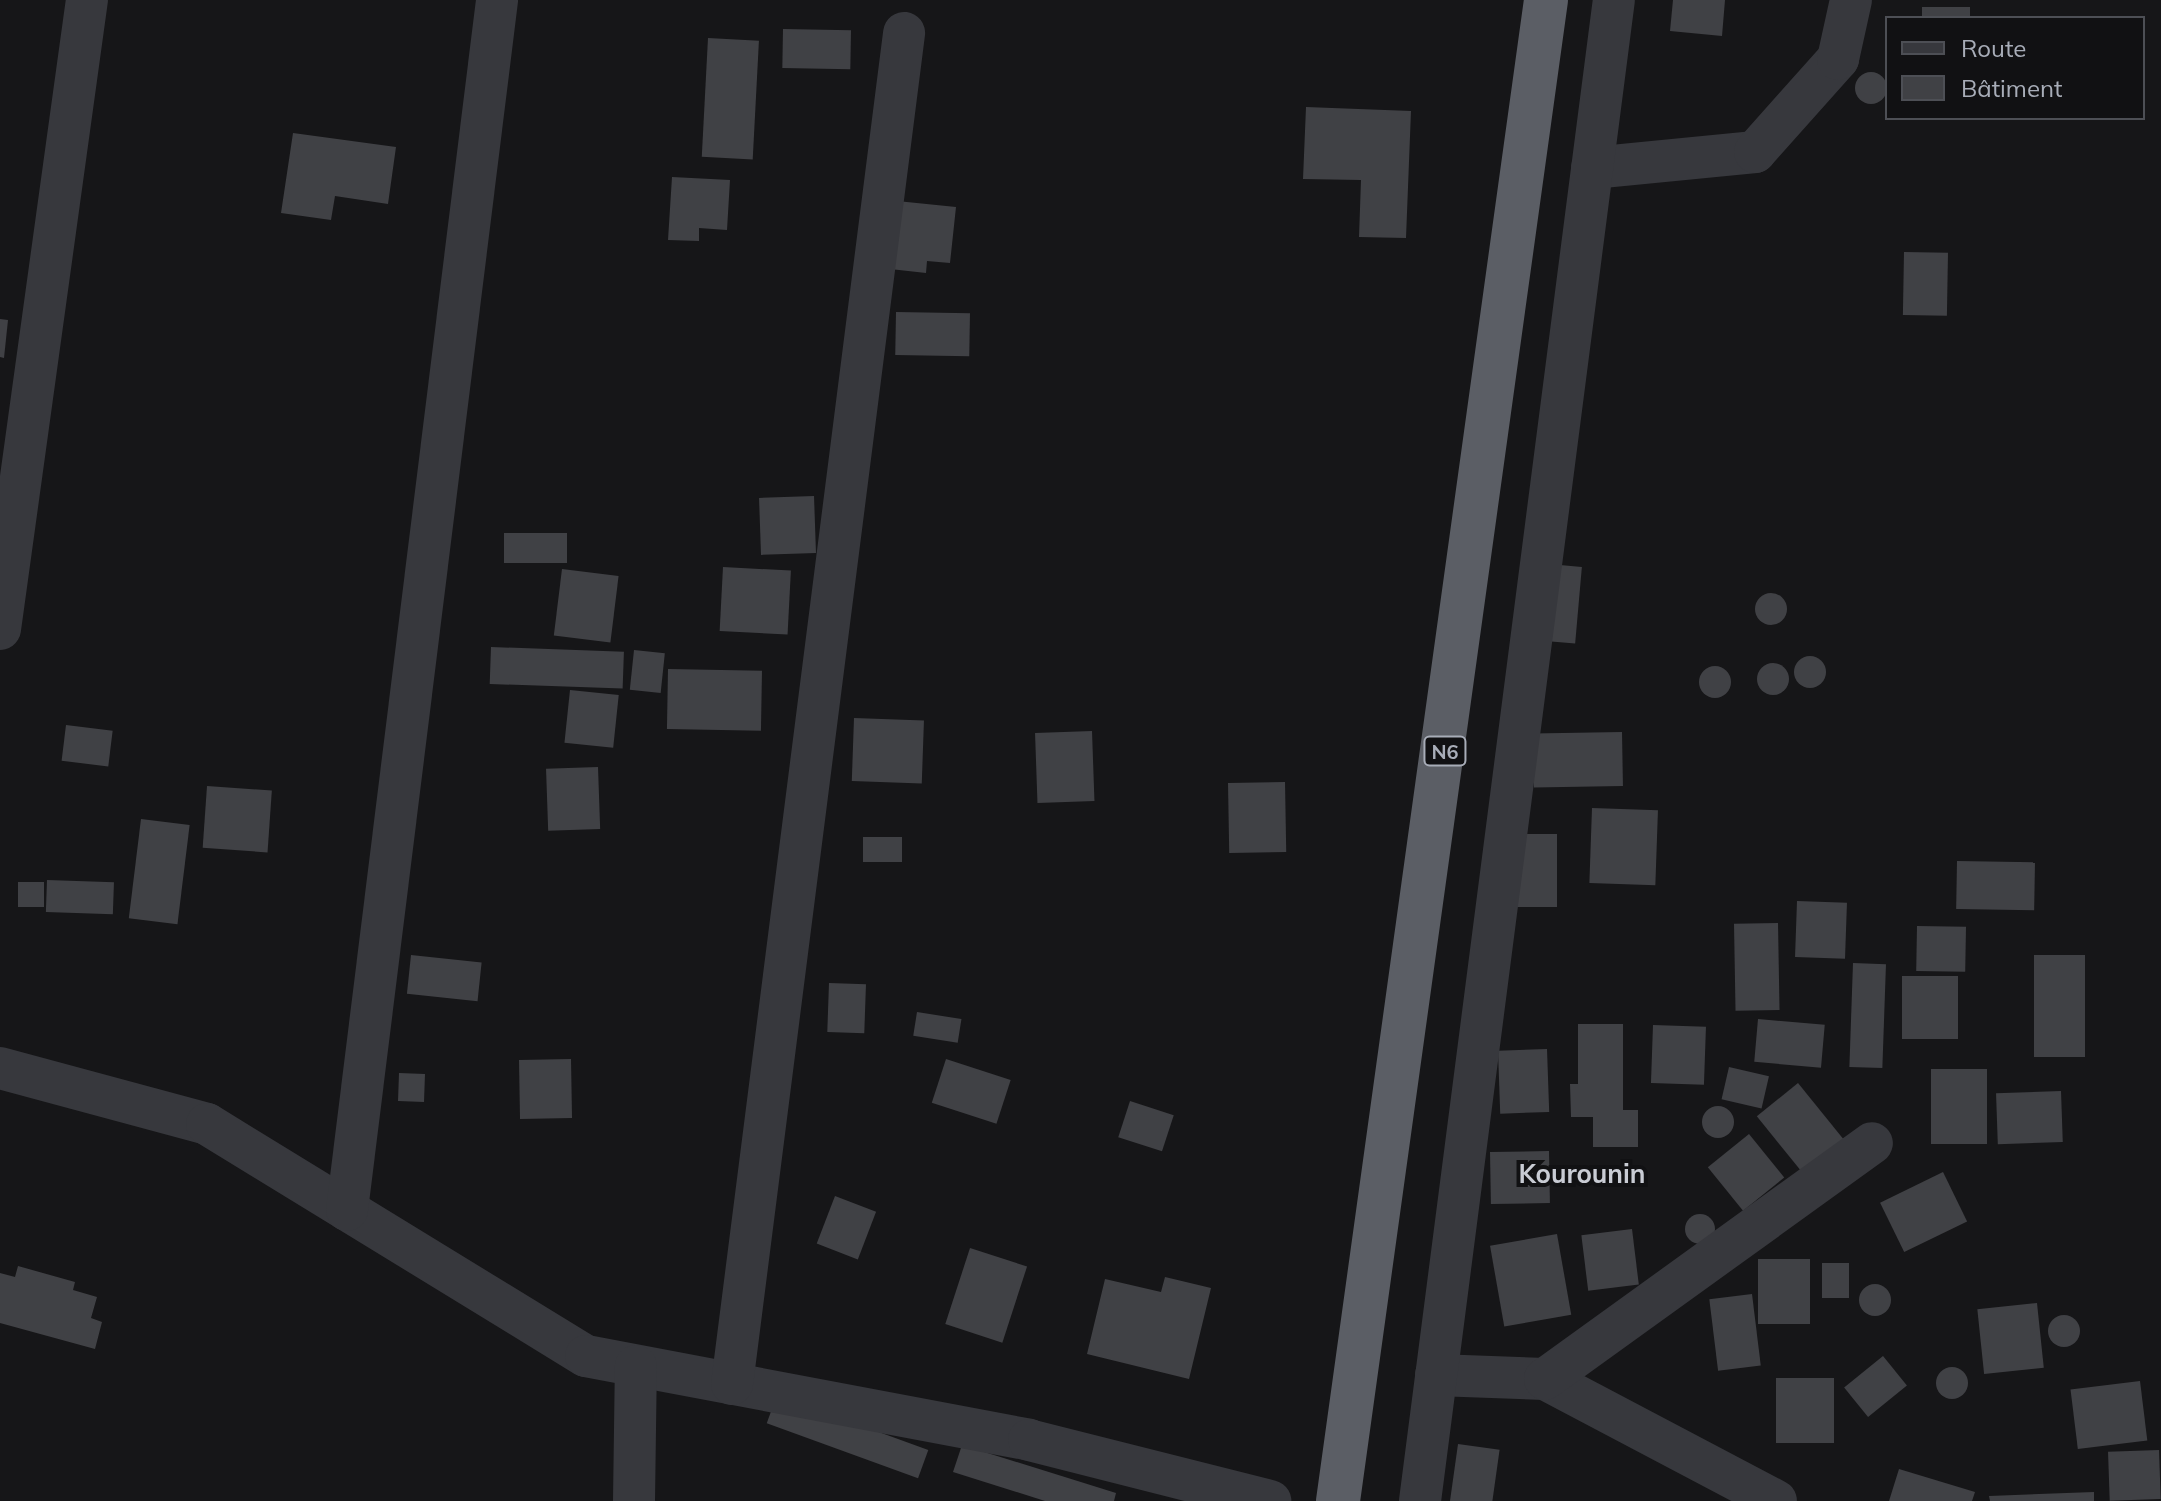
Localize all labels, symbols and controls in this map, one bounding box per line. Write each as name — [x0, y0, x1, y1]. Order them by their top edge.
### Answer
legend — [1885, 16, 2145, 120]
text: Route — [1961, 33, 2026, 63]
text: Bâtiment — [1961, 73, 2062, 103]
road number: N6 — [1423, 735, 1467, 767]
district label: Kourounin — [1519, 1158, 1645, 1190]

